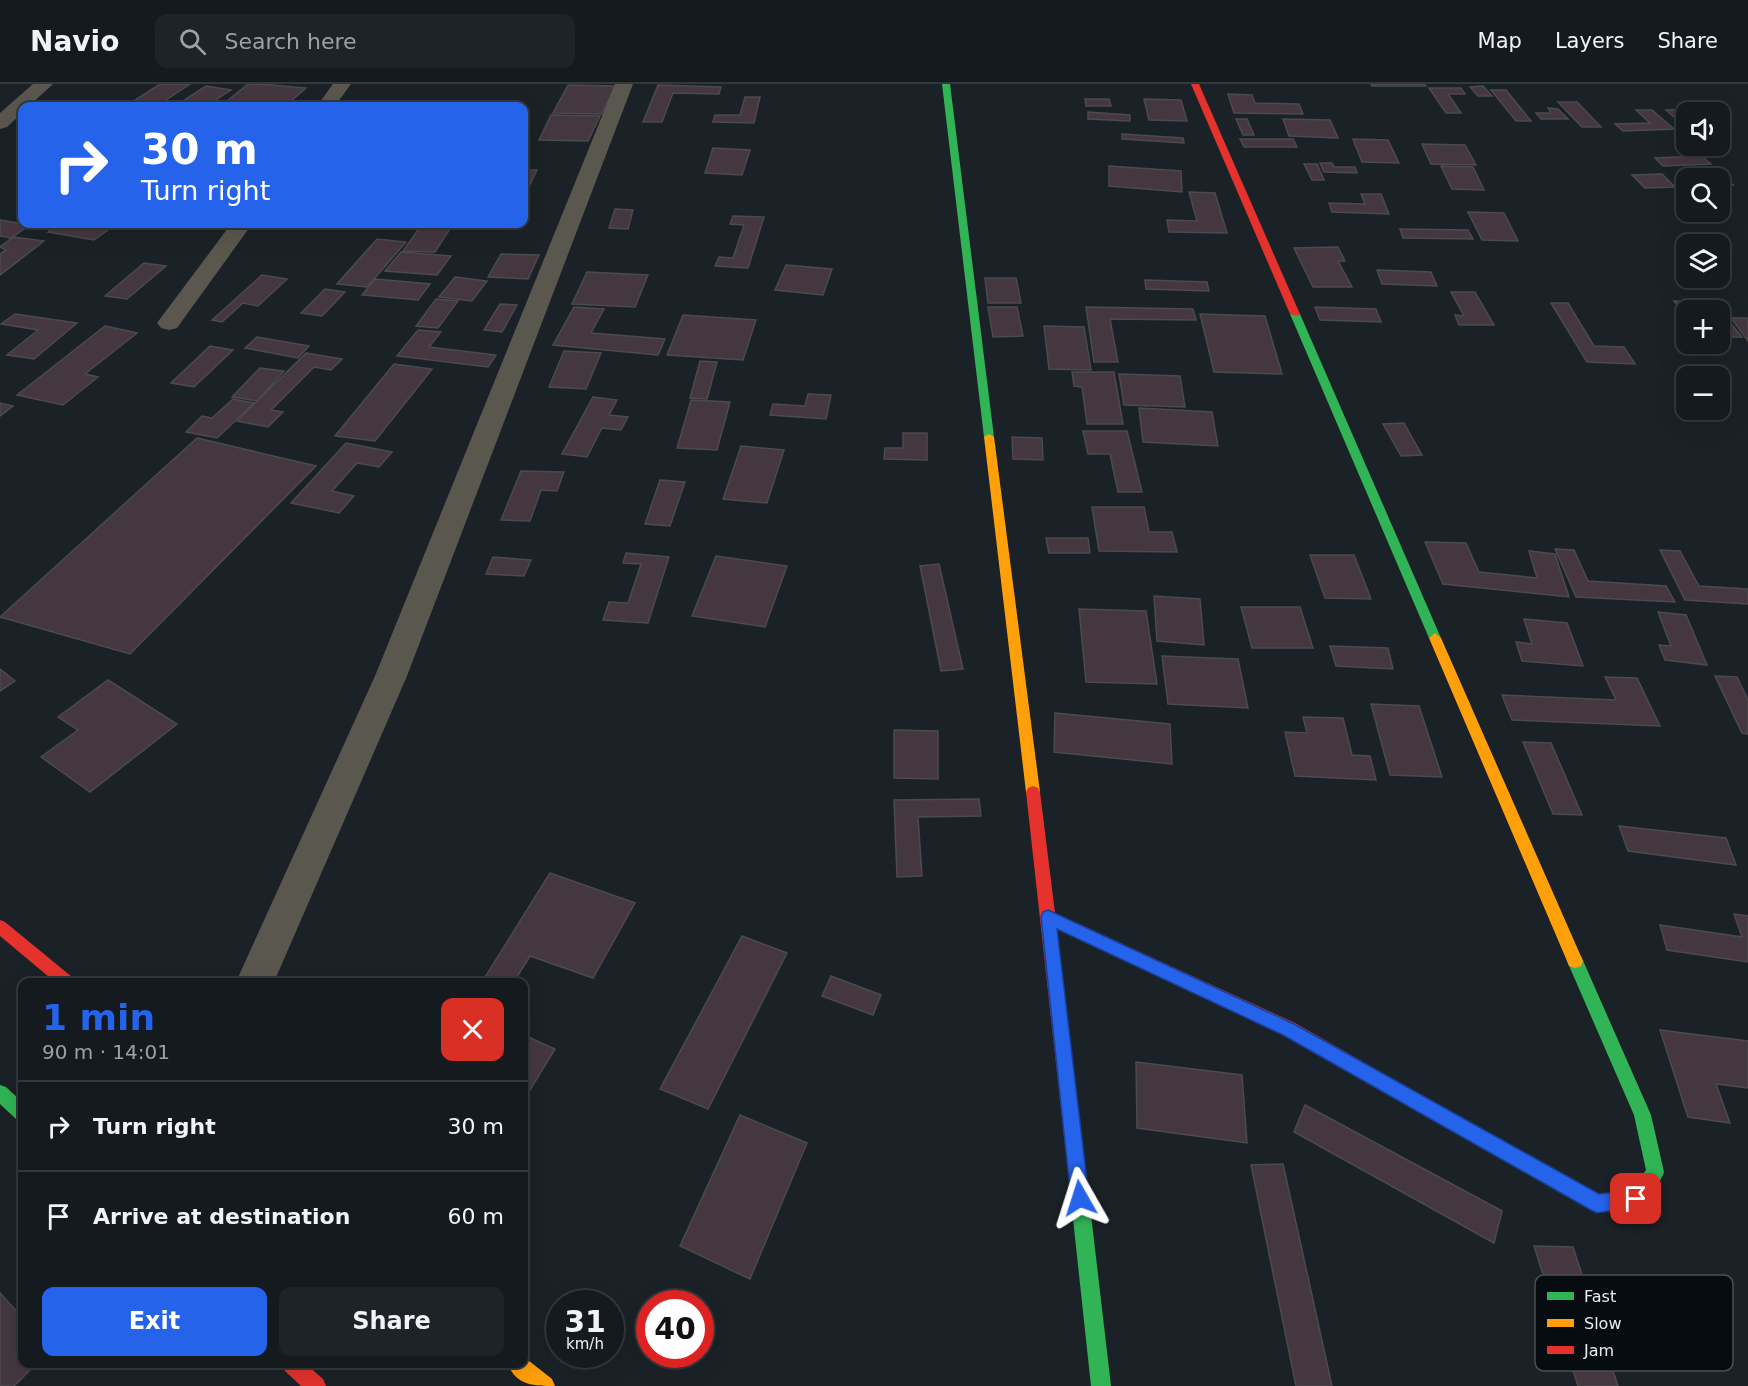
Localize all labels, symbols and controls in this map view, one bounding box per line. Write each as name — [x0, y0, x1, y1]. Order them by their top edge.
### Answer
search box — [155, 14, 575, 68]
text: Navio — [30, 25, 119, 58]
icon: search — [176, 25, 209, 58]
text: Search here — [224, 29, 357, 54]
text: Map — [1478, 29, 1522, 53]
text: Layers — [1555, 29, 1624, 53]
text: Share — [1657, 29, 1718, 53]
map controls — [1676, 102, 1730, 420]
button: sound — [1676, 102, 1730, 156]
text: 30 m — [141, 125, 258, 174]
icon: right — [42, 126, 120, 204]
button: search — [1676, 168, 1730, 222]
text: Turn right — [141, 175, 270, 206]
button: layers — [1676, 234, 1730, 288]
button: + — [1676, 300, 1730, 354]
button: − — [1676, 366, 1730, 420]
text: 1 min — [42, 997, 155, 1038]
button: close — [441, 998, 504, 1061]
text: 90 m · 14:01 — [42, 1040, 170, 1064]
icon: right — [42, 1110, 75, 1143]
text: Turn right — [93, 1114, 216, 1139]
text: 30 m — [448, 1114, 504, 1139]
position arrow — [1048, 1166, 1112, 1230]
pin — [1610, 1173, 1661, 1224]
icon: arrive — [1619, 1182, 1652, 1215]
icon: arrive — [42, 1200, 75, 1233]
text: Arrive at destination — [93, 1204, 350, 1229]
text: 60 m — [448, 1204, 504, 1229]
legend — [1535, 1275, 1733, 1371]
button: Exit — [42, 1287, 267, 1356]
button: Share — [279, 1287, 504, 1356]
text: Fast — [1584, 1287, 1616, 1306]
speed limit sign: 40 — [636, 1290, 714, 1368]
text: 31 — [564, 1304, 606, 1339]
text: Slow — [1584, 1314, 1621, 1333]
text: km/h — [566, 1335, 604, 1353]
text: Jam — [1583, 1341, 1614, 1360]

